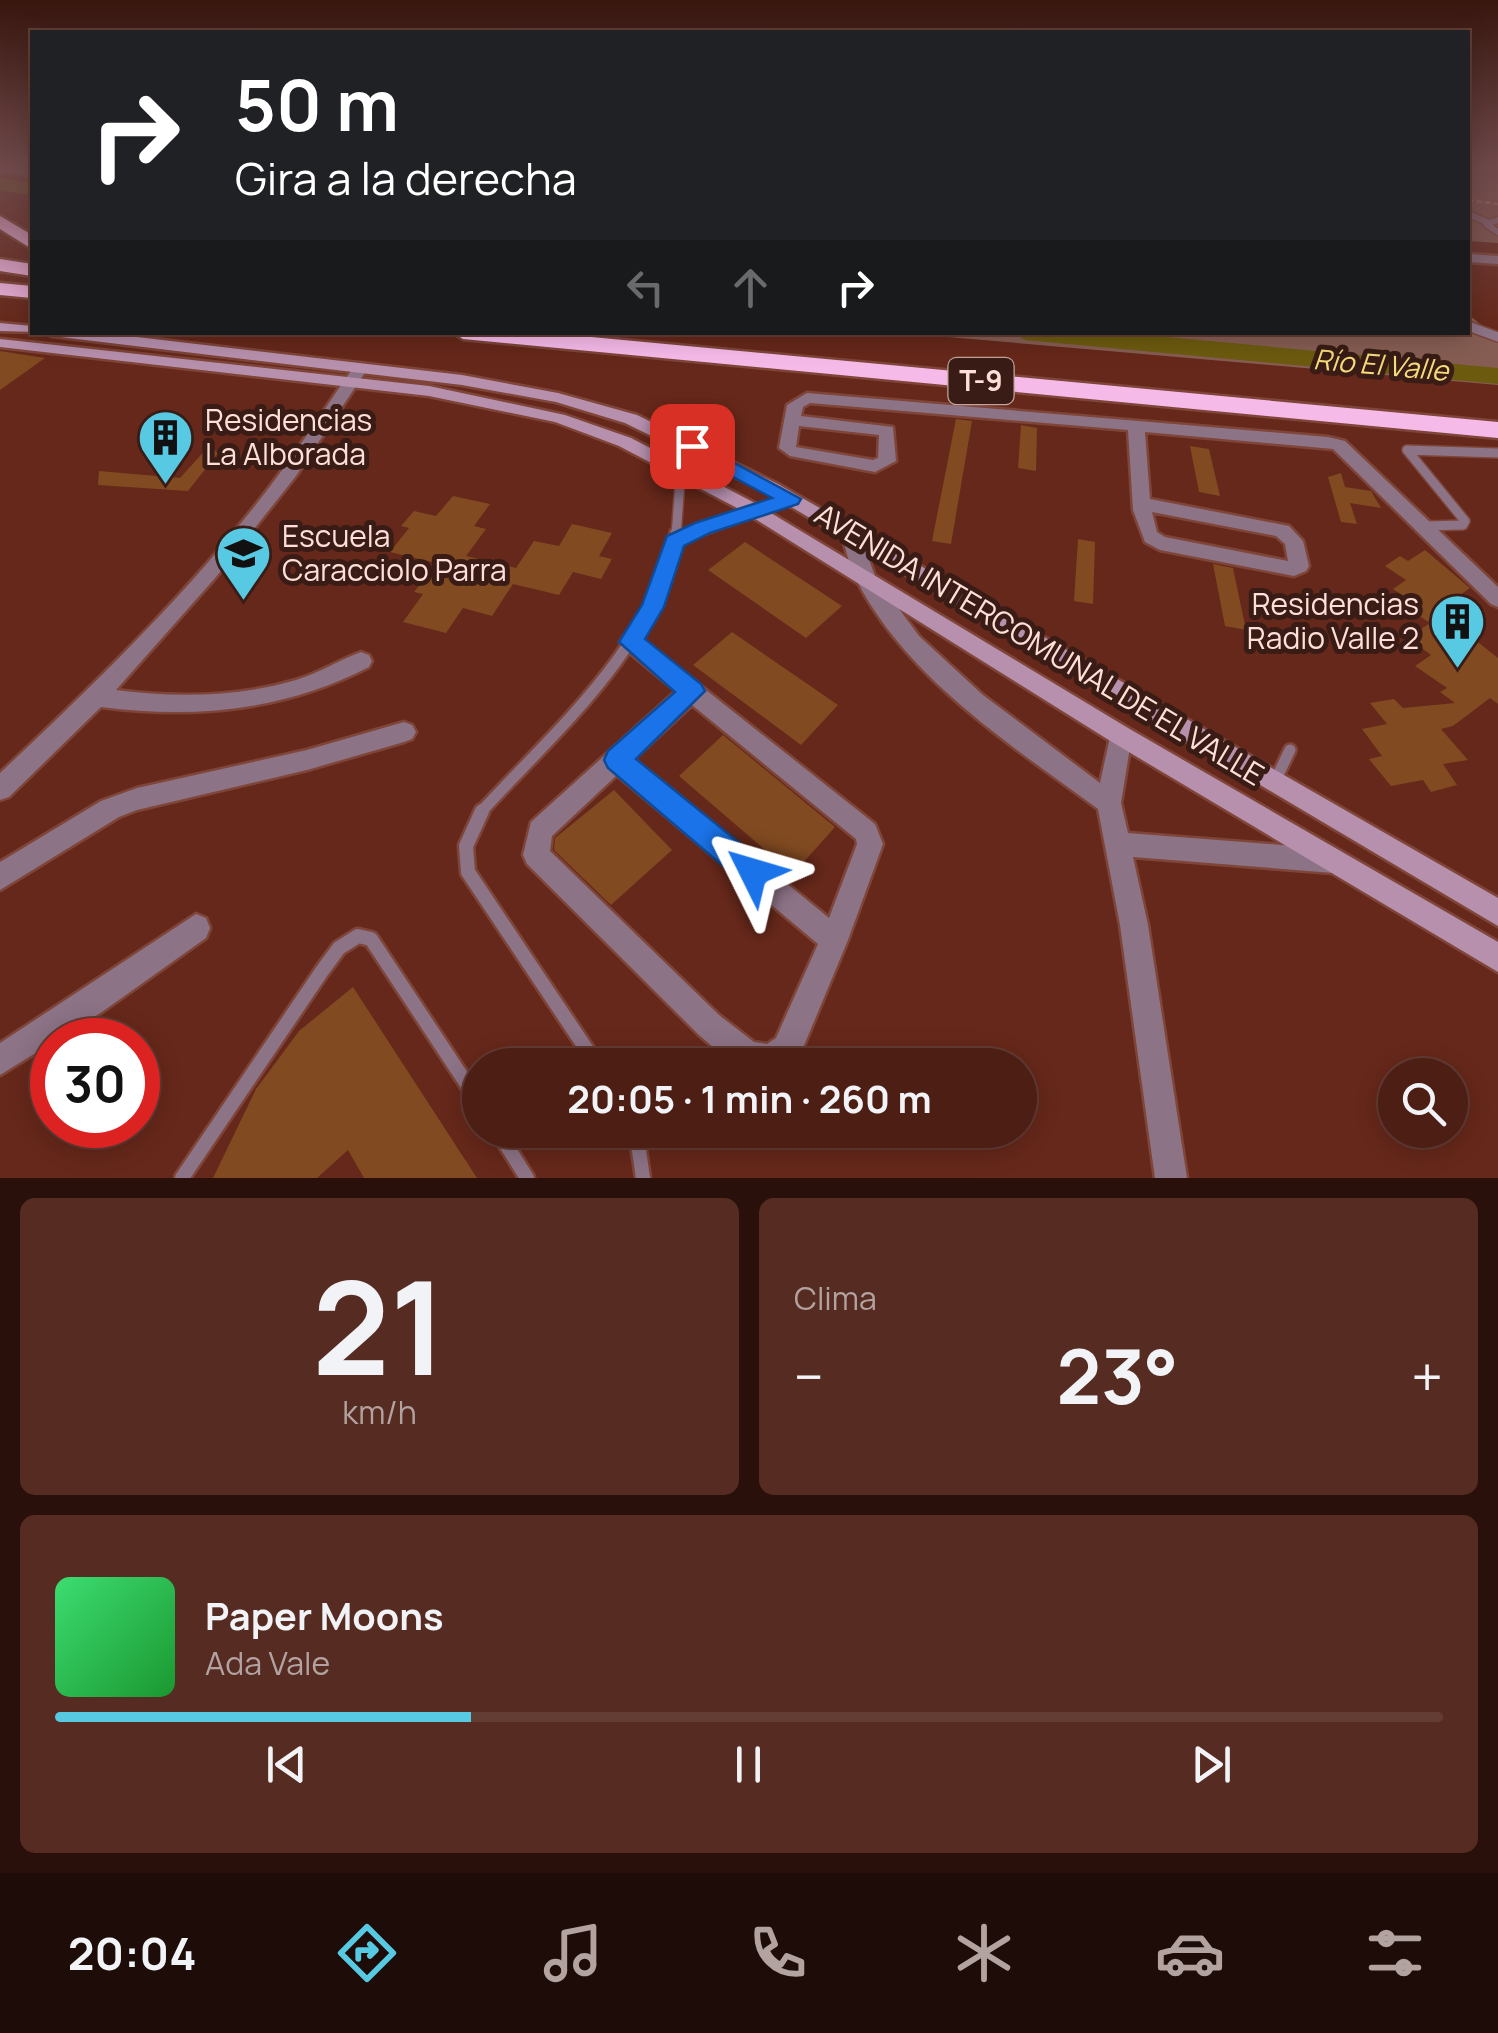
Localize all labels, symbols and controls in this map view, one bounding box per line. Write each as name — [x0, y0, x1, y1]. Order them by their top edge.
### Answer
text: 50 m — [235, 56, 399, 152]
icon: right — [70, 70, 200, 200]
text: Gira a la derecha — [235, 147, 577, 209]
icon: left — [618, 260, 673, 315]
icon: ahead — [723, 260, 778, 315]
icon: right — [828, 260, 883, 315]
water label: Río El Valle — [1312, 339, 1452, 389]
road number: T-9 — [948, 358, 1014, 404]
place label: Residencias La Alborada — [205, 399, 372, 474]
pin — [650, 404, 735, 489]
building icon: Residencias La Alborada — [136, 408, 196, 487]
icon: arrive — [665, 419, 720, 474]
street label: AVENIDA INTERCOMUNAL DE EL VALLE — [808, 493, 1272, 794]
place label: Escuela Caracciolo Parra — [282, 515, 507, 590]
school or university icon: Escuela Caracciolo Parra — [213, 524, 273, 603]
place label: Residencias Radio Valle 2 — [1247, 583, 1419, 658]
building icon: Residencias Radio Valle 2 — [1428, 592, 1488, 671]
position arrow — [701, 820, 805, 924]
speed limit sign: 30 — [30, 1018, 160, 1148]
map controls — [1378, 1058, 1468, 1148]
button: search — [1378, 1058, 1468, 1148]
text: 20:05 · 1 min · 260 m — [567, 1072, 932, 1124]
text: 21 — [312, 1236, 447, 1414]
text: Clima — [794, 1276, 877, 1320]
text: 23° — [1056, 1324, 1179, 1427]
text: − — [794, 1338, 824, 1414]
text: + — [1411, 1338, 1443, 1414]
text: km/h — [342, 1390, 417, 1434]
text: Paper Moons — [205, 1589, 444, 1641]
text: Ada Vale — [205, 1641, 330, 1685]
icon: previous — [259, 1737, 314, 1792]
icon: pause — [721, 1737, 776, 1792]
icon: next — [1184, 1737, 1239, 1792]
icon: directions — [332, 1918, 402, 1988]
icon: music — [538, 1918, 608, 1988]
icon: phone — [743, 1918, 813, 1988]
icon: climate — [949, 1918, 1019, 1988]
icon: car — [1155, 1918, 1225, 1988]
icon: filters — [1360, 1918, 1430, 1988]
text: 20:04 — [68, 1922, 197, 1984]

